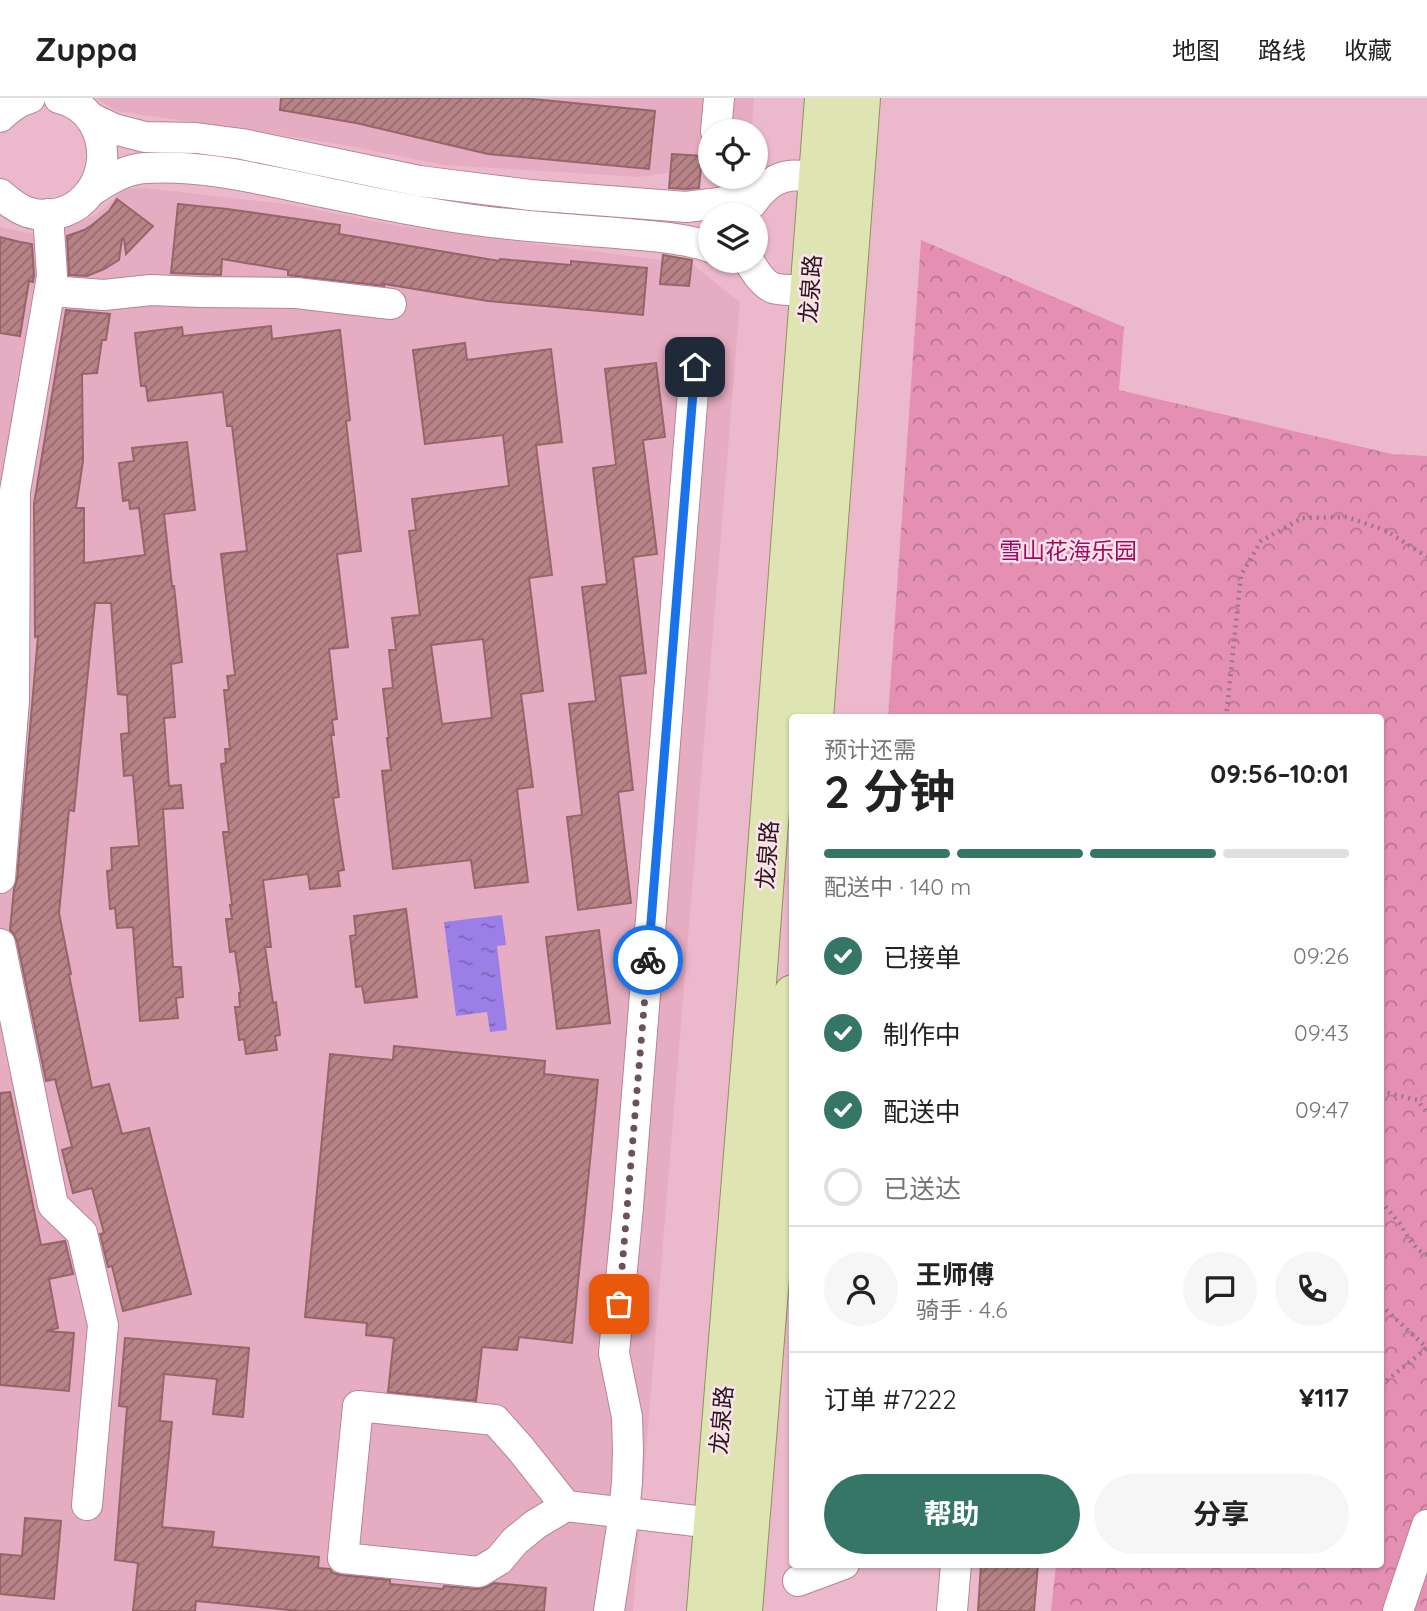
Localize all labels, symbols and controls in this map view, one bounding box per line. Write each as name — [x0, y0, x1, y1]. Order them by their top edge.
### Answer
text: Zuppa — [35, 28, 138, 69]
text: 地图 — [1172, 35, 1220, 65]
text: 路线 — [1258, 35, 1306, 65]
text: 收藏 — [1344, 35, 1392, 65]
map controls — [698, 119, 768, 273]
button: locate — [698, 119, 768, 189]
button: layers — [698, 203, 768, 273]
street label: 龙泉路 — [793, 254, 827, 324]
pin — [665, 337, 725, 397]
icon: home — [676, 348, 714, 386]
park label: 雪山花海乐园 — [999, 536, 1137, 565]
text: 预计还需 — [824, 735, 916, 764]
text: 09:56–10:01 — [1210, 757, 1349, 790]
text: 2 分钟 — [824, 762, 955, 820]
street label: 龙泉路 — [750, 820, 784, 890]
text: 配送中 · 140 m — [824, 872, 971, 901]
courier — [613, 925, 683, 995]
icon: check — [824, 937, 862, 975]
icon: bike — [629, 941, 667, 979]
text: 已接单 — [883, 941, 961, 974]
text: 09:26 — [1293, 941, 1349, 970]
icon: check — [824, 1014, 862, 1052]
text: 制作中 — [883, 1018, 961, 1051]
text: 09:43 — [1294, 1018, 1349, 1047]
icon: check — [824, 1091, 862, 1129]
text: 配送中 — [883, 1095, 961, 1128]
text: 09:47 — [1295, 1095, 1349, 1124]
text: 已送达 — [883, 1172, 961, 1205]
button: person — [824, 1252, 898, 1326]
button: chat — [1183, 1252, 1257, 1326]
button: phone — [1275, 1252, 1349, 1326]
text: 王师傅 — [916, 1258, 994, 1291]
pin — [589, 1274, 649, 1334]
icon: bag — [600, 1285, 638, 1323]
text: 骑手 · 4.6 — [916, 1295, 1008, 1324]
text: ¥117 — [1299, 1381, 1349, 1414]
text: 订单 #7222 — [824, 1383, 957, 1416]
street label: 龙泉路 — [704, 1384, 738, 1456]
button: 帮助 — [824, 1474, 1080, 1554]
button: 分享 — [1094, 1474, 1349, 1554]

